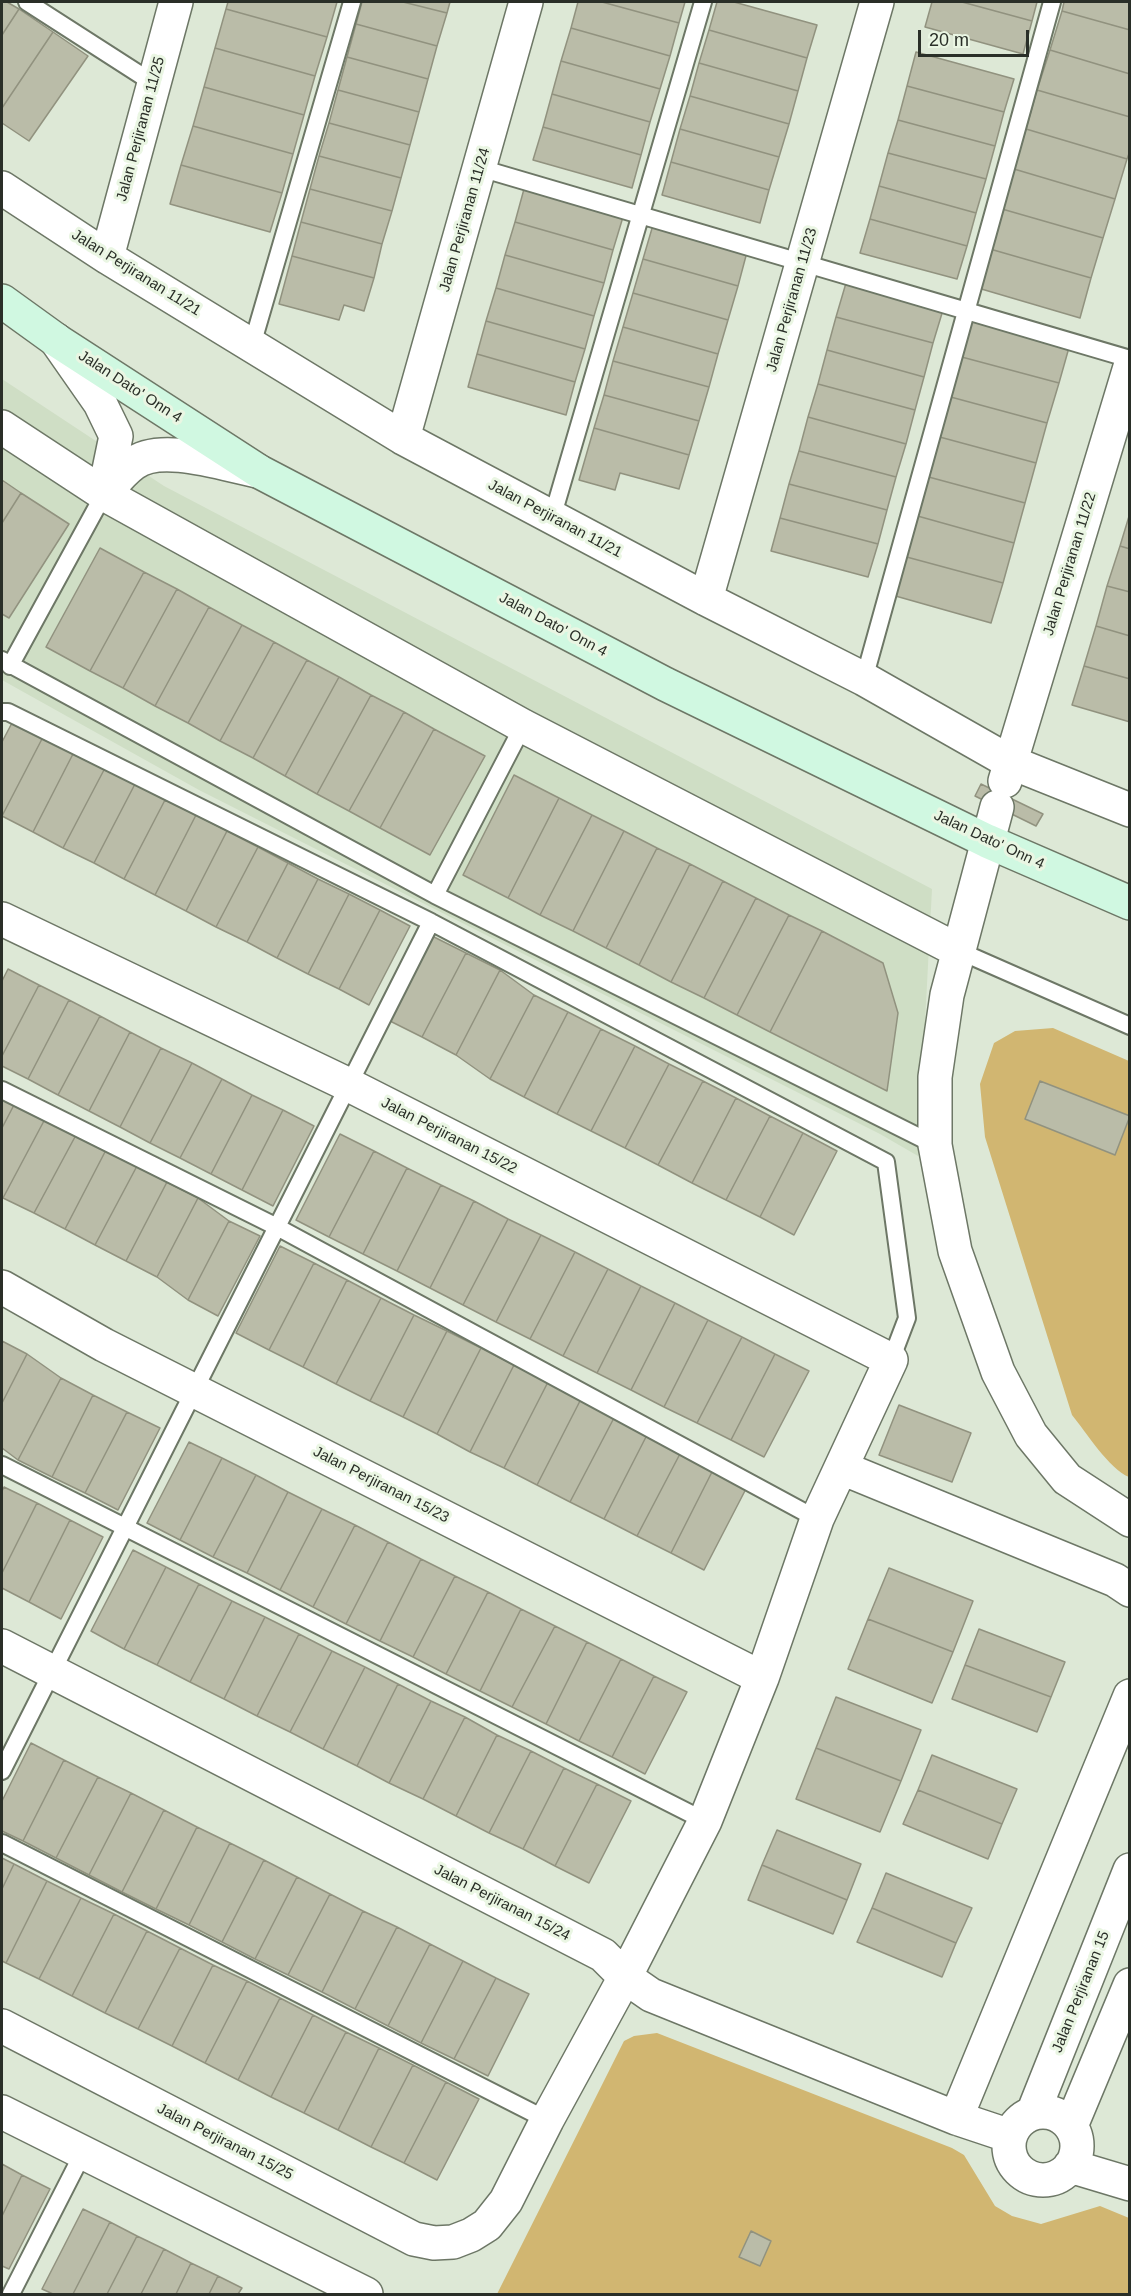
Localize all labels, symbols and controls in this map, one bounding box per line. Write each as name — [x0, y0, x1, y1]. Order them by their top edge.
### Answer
scale bar — [921, 18, 1032, 56]
text: 20 m — [929, 30, 969, 50]
street label: Jalan Perjiranan 11/25 — [113, 55, 169, 203]
street label: Jalan Perjiranan 11/24 — [436, 146, 494, 294]
street label: Jalan Perjiranan 11/21 — [68, 226, 204, 320]
street label: Jalan Perjiranan 11/23 — [763, 226, 821, 374]
street label: Jalan Dato' Onn 4 — [75, 347, 185, 427]
street label: Jalan Perjiranan 11/21 — [485, 476, 625, 562]
street label: Jalan Perjiranan 11/22 — [1040, 490, 1100, 638]
street label: Jalan Dato' Onn 4 — [496, 589, 610, 661]
street label: Jalan Dato' Onn 4 — [931, 807, 1047, 873]
street label: Jalan Perjiranan 15/22 — [378, 1094, 520, 1178]
street label: Jalan Perjiranan 15/23 — [310, 1443, 452, 1527]
street label: Jalan Perjiranan 15/24 — [431, 1861, 573, 1945]
street label: Jalan Perjiranan 15 — [1048, 1929, 1114, 2055]
street label: Jalan Perjiranan 15/25 — [154, 2100, 296, 2184]

